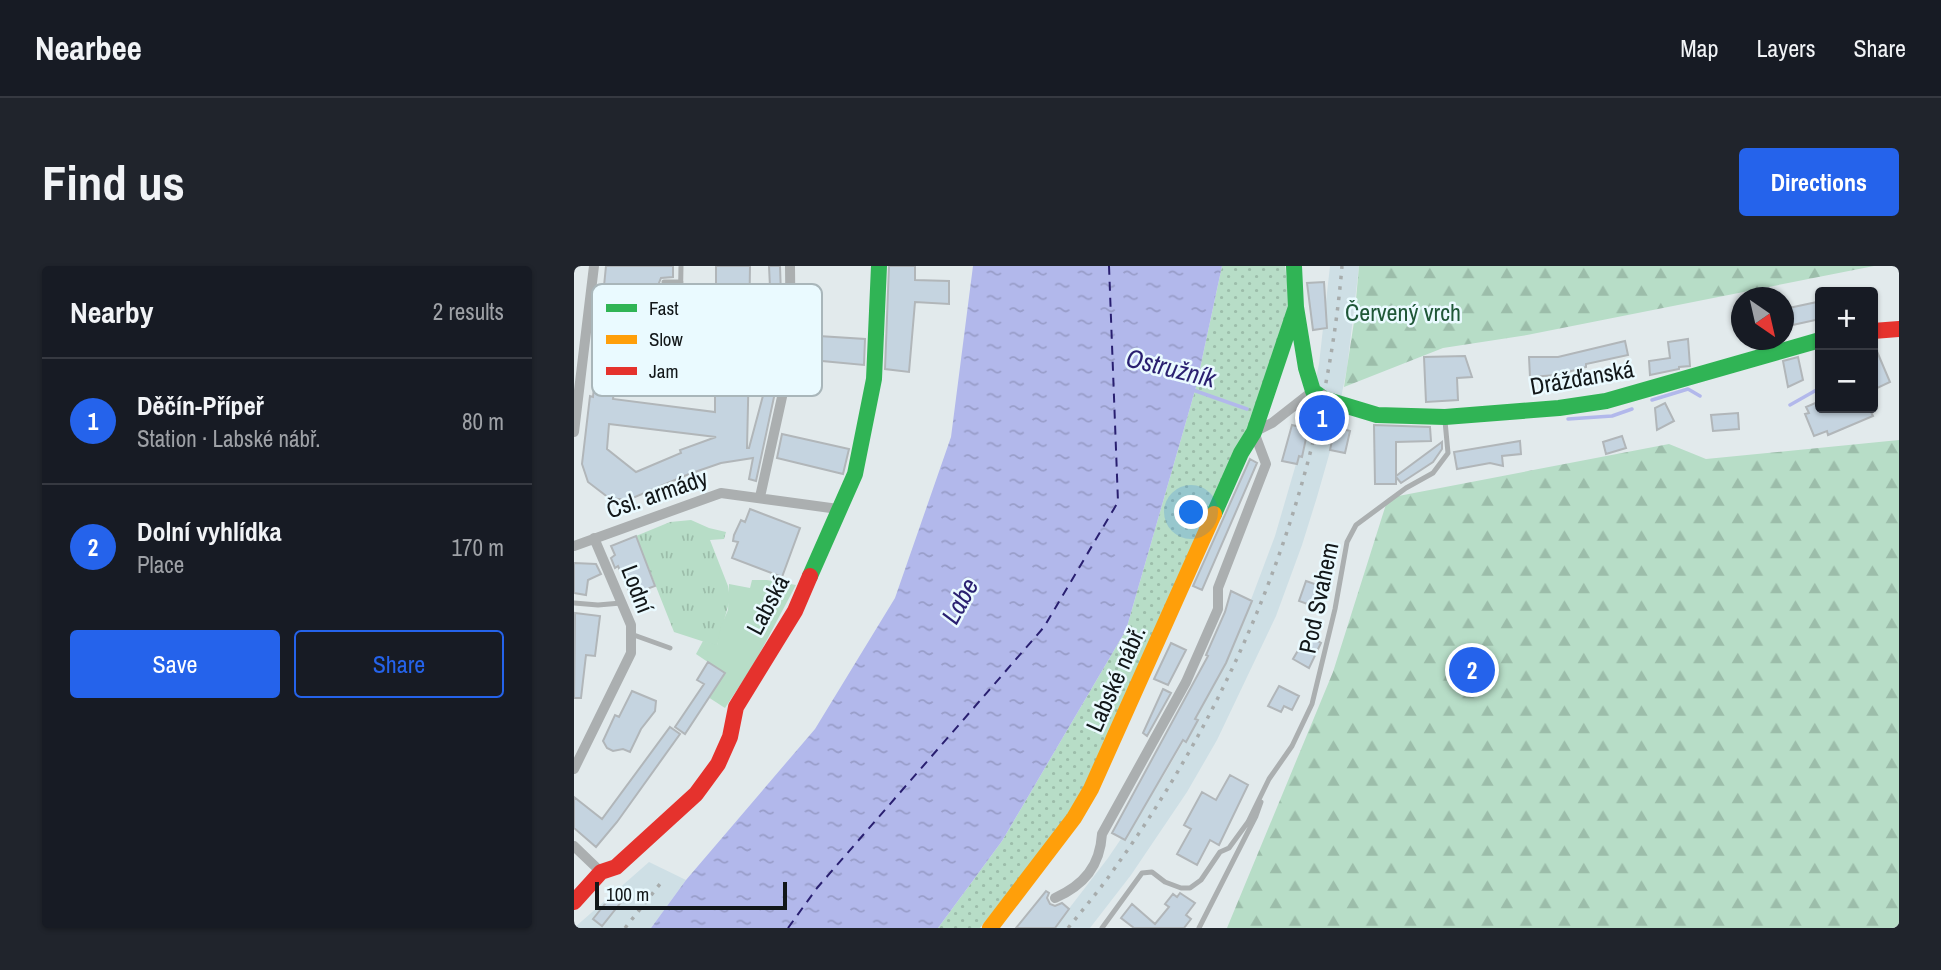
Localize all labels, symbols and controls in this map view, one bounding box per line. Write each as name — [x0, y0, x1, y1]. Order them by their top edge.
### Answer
text: Nearbee — [35, 26, 142, 70]
text: Map — [1680, 32, 1718, 64]
text: Layers — [1756, 32, 1815, 64]
text: Share — [1853, 32, 1906, 64]
button: Directions — [1739, 148, 1899, 216]
text: Find us — [42, 149, 185, 215]
legend — [592, 284, 822, 396]
north arrow — [1731, 287, 1794, 350]
map controls — [1815, 287, 1878, 413]
button: + — [1815, 287, 1878, 350]
text: Nearby — [70, 292, 153, 332]
text: Fast — [649, 295, 679, 321]
text: 2 results — [433, 296, 504, 327]
park label: Červený vrch — [1345, 296, 1461, 328]
text: Slow — [649, 326, 684, 352]
water label: Ostružník — [1123, 339, 1221, 396]
button: − — [1815, 350, 1878, 413]
street label: Drážďanská — [1527, 352, 1636, 402]
text: Jam — [649, 358, 678, 384]
text: Děčín-Přípeř — [137, 388, 264, 423]
pin: 1 — [1299, 392, 1345, 444]
text: 1 — [88, 406, 98, 437]
text: 80 m — [462, 406, 504, 437]
text: Station · Labské nábř. — [137, 423, 321, 454]
street label: Čsl. armády — [602, 461, 712, 525]
your location — [1174, 495, 1208, 529]
text: Dolní vyhlídka — [137, 514, 282, 549]
text: 2 — [88, 532, 98, 563]
text: 170 m — [452, 532, 504, 563]
street label: Pod Svahem — [1291, 539, 1345, 656]
text: Place — [137, 549, 184, 580]
street label: Lodní — [614, 560, 662, 618]
street label: Labská — [738, 569, 796, 640]
water label: Labe — [933, 572, 986, 630]
street label: Labské nábř. — [1078, 621, 1153, 737]
button: Save — [70, 630, 280, 698]
button: Share — [294, 630, 504, 698]
pin: 2 — [1449, 644, 1495, 696]
scale bar — [595, 879, 788, 911]
text: 100 m — [606, 881, 649, 907]

